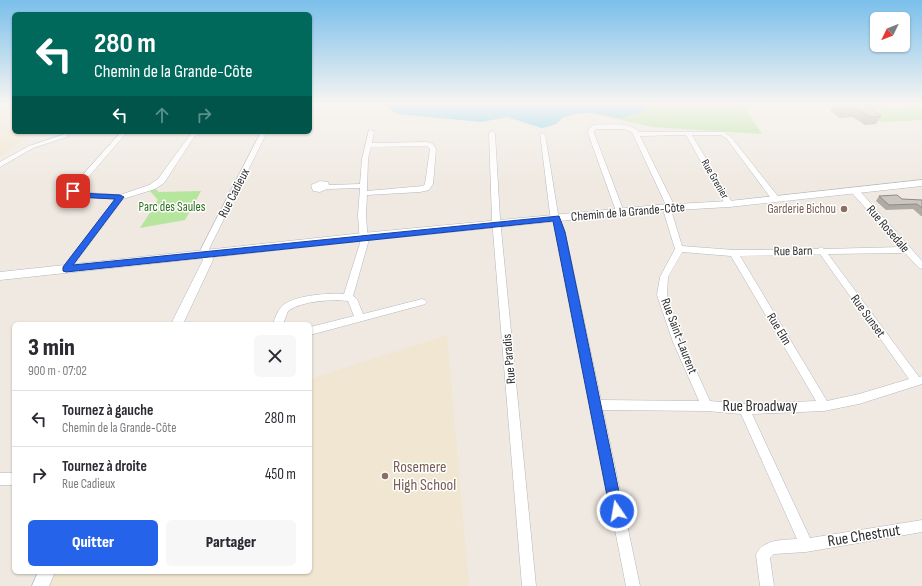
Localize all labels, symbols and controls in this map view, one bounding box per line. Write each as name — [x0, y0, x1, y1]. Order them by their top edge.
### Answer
north arrow — [870, 12, 910, 52]
map controls — [870, 12, 910, 52]
text: 280 m — [94, 27, 156, 60]
icon: left — [28, 28, 80, 80]
text: Chemin de la Grande-Côte — [94, 61, 252, 82]
icon: left — [109, 104, 131, 126]
icon: ahead — [151, 104, 173, 126]
icon: right — [193, 104, 215, 126]
street label: Rue Grenier — [699, 157, 731, 201]
street label: Rue Cadieux — [215, 166, 253, 220]
pin — [56, 174, 90, 208]
icon: arrive — [62, 180, 84, 202]
park label: Parc des Saules — [139, 199, 206, 215]
street label: Chemin de la Grande-Côte — [570, 199, 686, 225]
place label: Garderie Bichou — [767, 201, 836, 217]
street label: Rue Rosedale — [863, 202, 913, 256]
marker: Garderie Bichou — [839, 204, 849, 214]
street label: Rue Barn — [773, 243, 813, 259]
street label: Rue Sunset — [847, 291, 889, 341]
street label: Rue Saint-Laurent — [657, 296, 701, 376]
street label: Rue Elm — [763, 310, 795, 348]
text: 3 min — [28, 333, 75, 362]
street label: Rue Paradis — [499, 333, 519, 385]
button: close — [254, 335, 296, 377]
text: 900 m · 07:02 — [28, 363, 87, 379]
street label: Rue Broadway — [723, 397, 797, 416]
text: Tournez à gauche — [62, 401, 153, 420]
icon: left — [28, 408, 50, 430]
text: 280 m — [265, 409, 296, 428]
text: Chemin de la Grande-Côte — [62, 420, 176, 436]
text: Tournez à droite — [62, 457, 147, 476]
place label: Rosemere High School — [393, 458, 456, 495]
icon: right — [28, 464, 50, 486]
text: 450 m — [265, 465, 296, 484]
marker: Rosemere High School — [380, 471, 390, 481]
text: Rue Cadieux — [62, 476, 115, 492]
position arrow — [596, 490, 638, 532]
button: Quitter — [28, 520, 158, 566]
button: Partager — [166, 520, 296, 566]
street label: Rue Chestnut — [826, 521, 902, 551]

